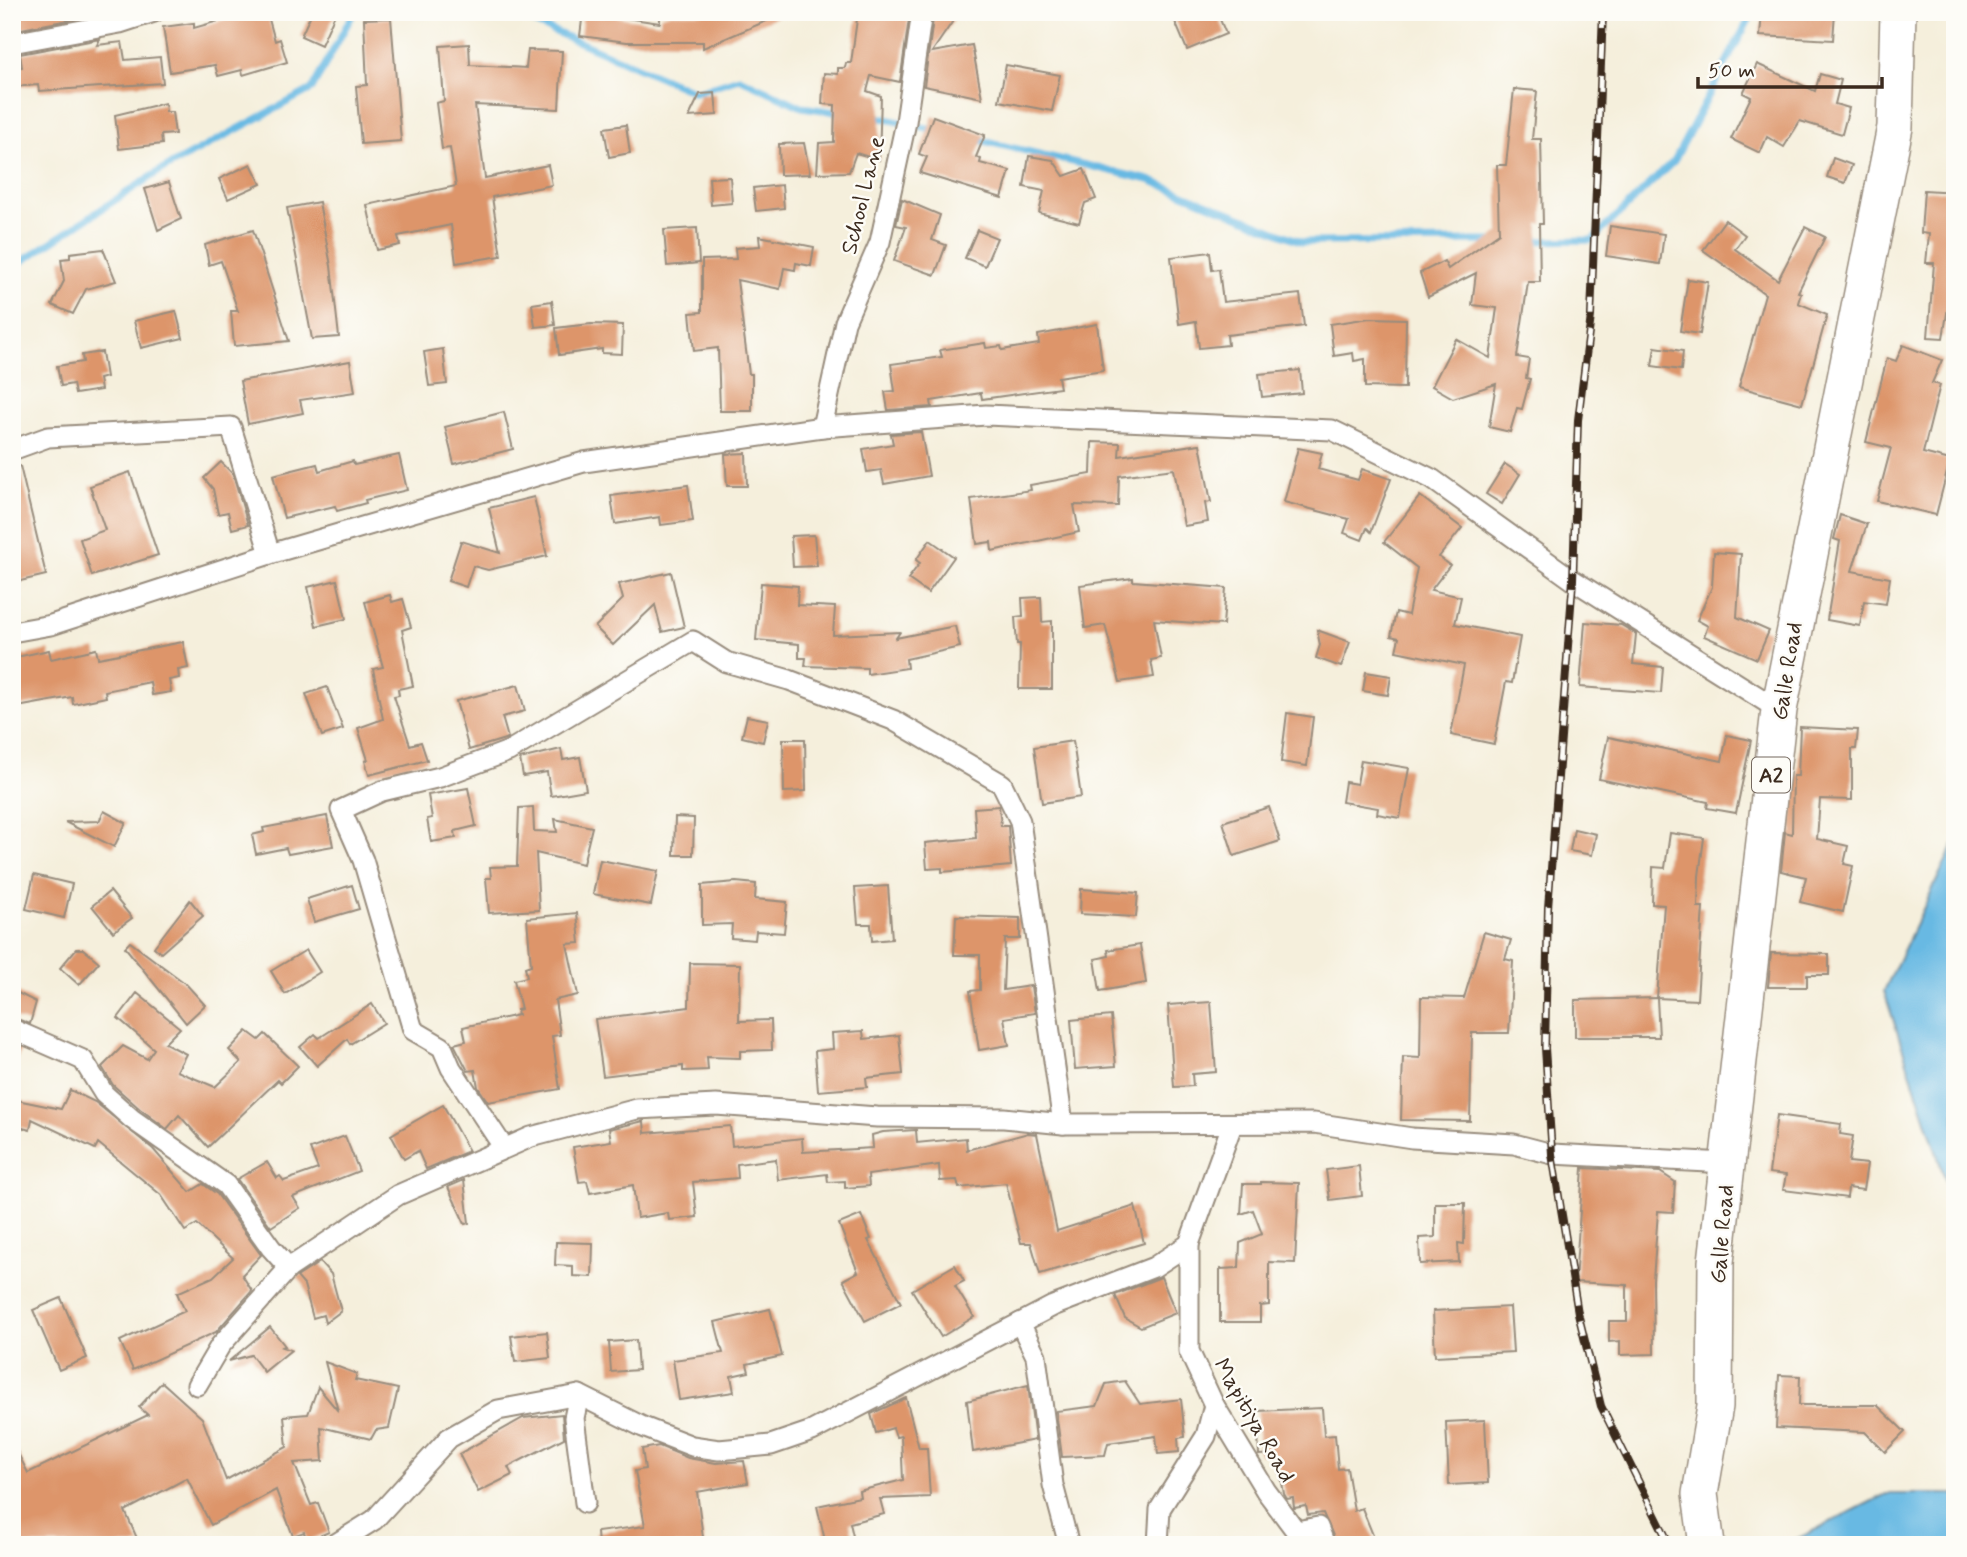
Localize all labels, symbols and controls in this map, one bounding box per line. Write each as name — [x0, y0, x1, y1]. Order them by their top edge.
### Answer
scale bar — [1698, 46, 1881, 90]
text: 50 m — [1708, 57, 1755, 85]
street label: School Lane — [835, 133, 893, 258]
street label: Galle Road — [1765, 620, 1811, 723]
road number: A2 — [1752, 758, 1790, 792]
street label: Galle Road — [1704, 1183, 1742, 1285]
street label: Mapitiya Road — [1205, 1353, 1301, 1489]

